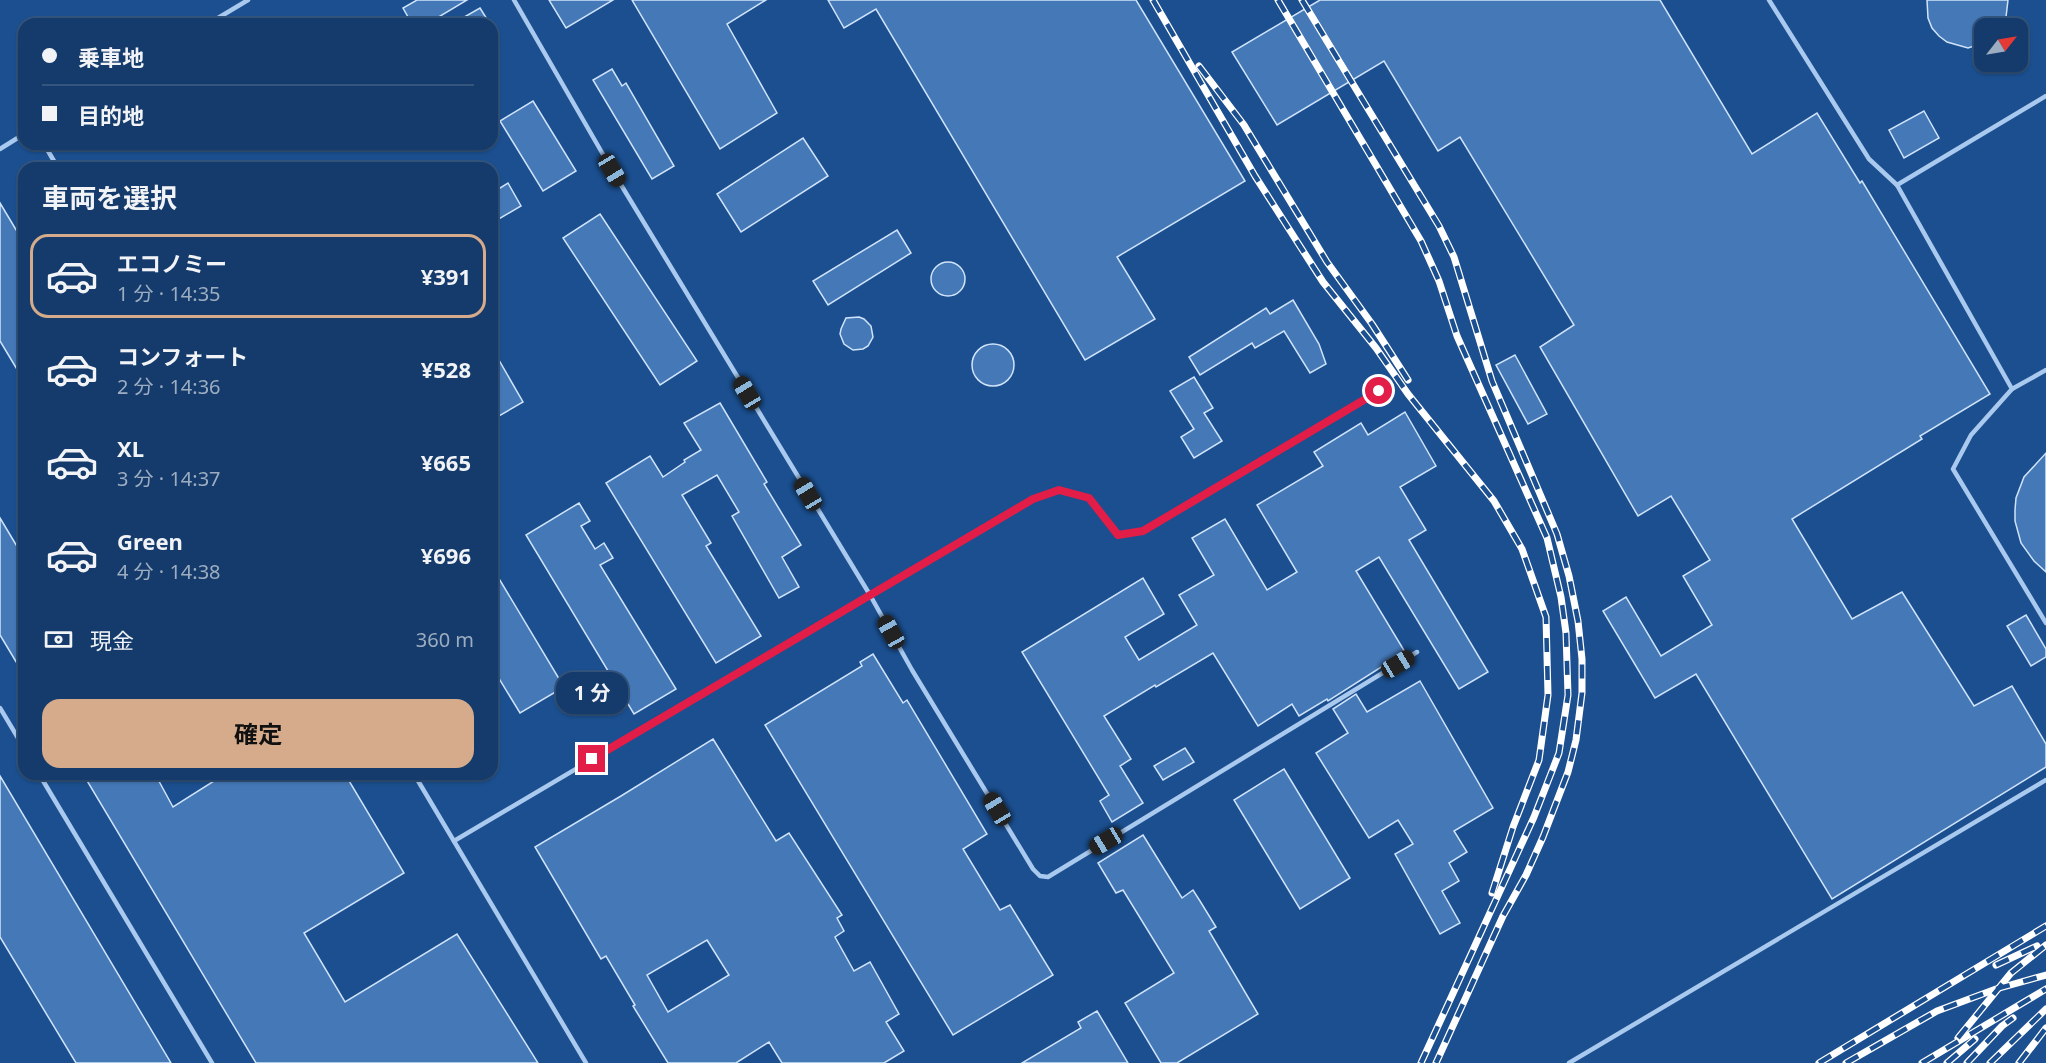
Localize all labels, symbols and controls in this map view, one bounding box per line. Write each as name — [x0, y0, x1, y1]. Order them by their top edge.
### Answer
north arrow — [1974, 18, 2028, 72]
map controls — [1974, 18, 2028, 72]
text: 乗車地 — [78, 42, 144, 72]
text: 目的地 — [78, 100, 144, 130]
car — [595, 150, 629, 190]
text: 車両を選択 — [42, 179, 177, 216]
text: エコノミー — [117, 248, 227, 278]
icon: car — [45, 249, 99, 303]
text: ¥391 — [421, 261, 471, 291]
text: 1 分 · 14:35 — [117, 280, 221, 307]
text: コンフォート — [117, 341, 248, 371]
icon: car — [45, 342, 99, 396]
text: ¥528 — [421, 354, 471, 384]
text: 2 分 · 14:36 — [117, 373, 221, 400]
car — [730, 373, 764, 413]
route start — [1365, 377, 1392, 404]
text: XL — [117, 433, 144, 463]
icon: car — [45, 435, 99, 489]
text: ¥665 — [421, 447, 471, 477]
text: 3 分 · 14:37 — [117, 465, 221, 492]
car — [791, 474, 825, 514]
text: Green — [117, 526, 183, 556]
icon: car — [45, 528, 99, 582]
text: ¥696 — [421, 540, 471, 570]
text: 4 分 · 14:38 — [117, 558, 221, 585]
car — [874, 612, 908, 652]
icon: cash — [42, 623, 75, 656]
text: 現金 — [90, 625, 134, 655]
text: 360 m — [416, 626, 474, 653]
car — [1378, 647, 1418, 681]
callout: 1 分 — [556, 672, 628, 714]
text: 1 分 — [574, 679, 610, 706]
button: 確定 — [42, 699, 474, 768]
route end — [578, 745, 605, 772]
car — [980, 789, 1014, 829]
car — [1086, 824, 1126, 858]

